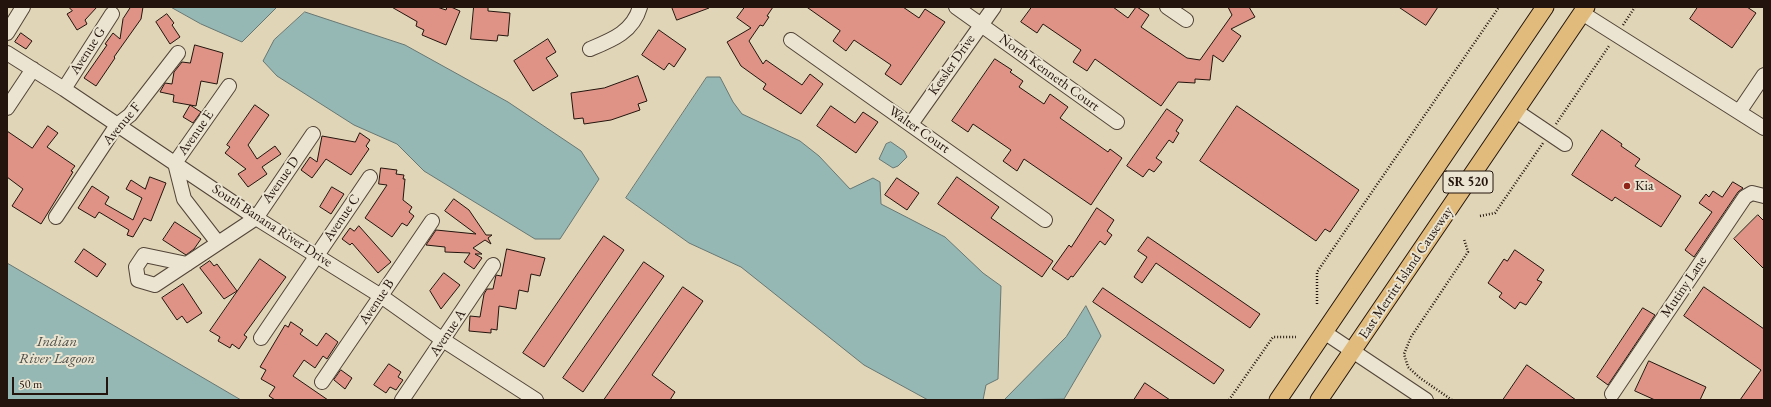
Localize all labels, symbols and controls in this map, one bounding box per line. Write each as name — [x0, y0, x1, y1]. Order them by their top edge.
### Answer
street label: Avenue G — [66, 24, 110, 78]
street label: Kessler Drive — [925, 31, 979, 99]
street label: North Kenneth Court — [995, 31, 1103, 115]
street label: Avenue F — [99, 99, 145, 149]
street label: Walter Court — [885, 103, 953, 157]
street label: Avenue E — [175, 107, 217, 159]
street label: Avenue D — [259, 153, 303, 207]
road number: SR 520 — [1443, 171, 1493, 193]
place label: Kia — [1635, 178, 1654, 194]
street label: South Banana River Drive — [209, 181, 335, 271]
marker: Kia — [1622, 181, 1632, 191]
street label: Avenue C — [320, 191, 364, 245]
street label: East Merritt Island Causeway — [1355, 203, 1457, 343]
street label: Mutiny Lane — [1657, 253, 1711, 321]
street label: Avenue B — [356, 276, 398, 328]
street label: Avenue A — [426, 306, 470, 360]
water label: Indian River Lagoon — [19, 333, 95, 368]
scale bar — [14, 369, 110, 395]
text: 50 m — [19, 376, 42, 392]

